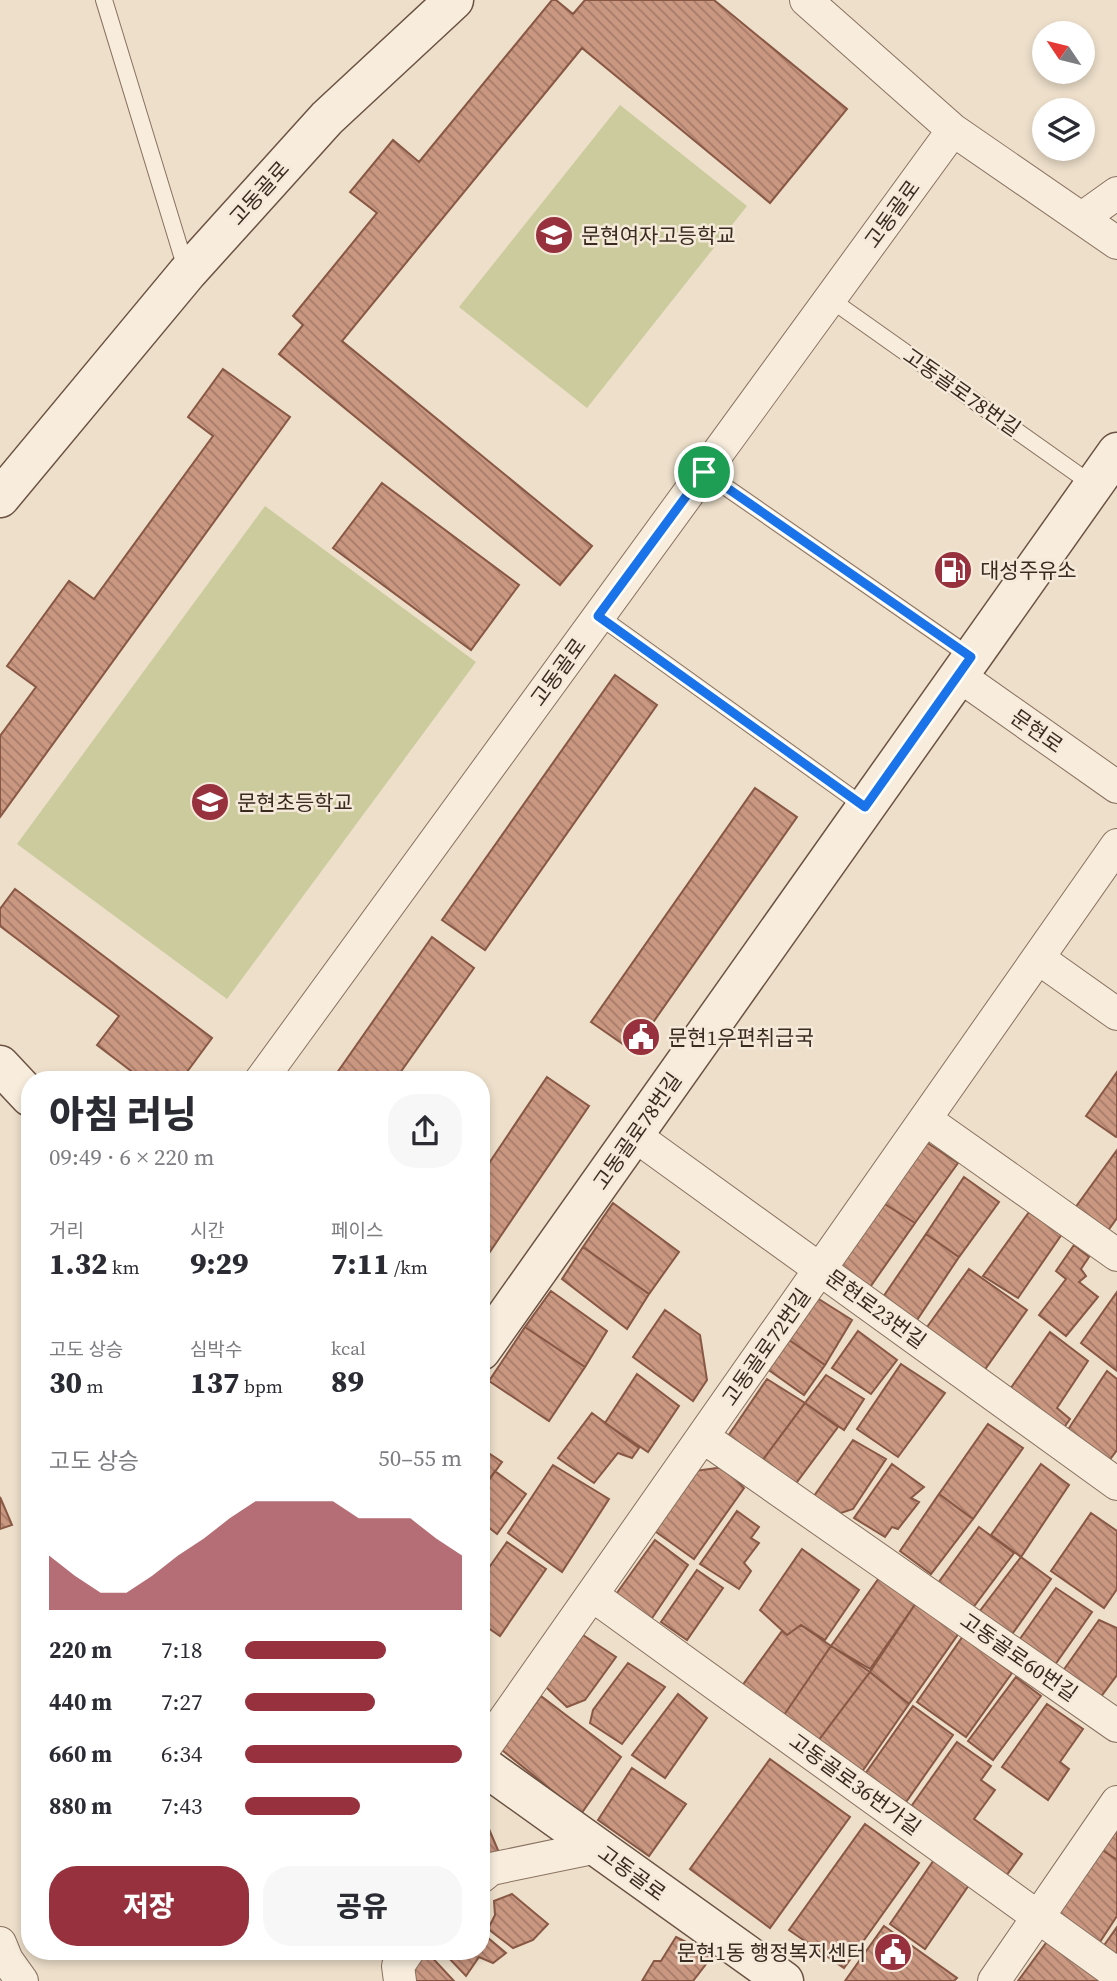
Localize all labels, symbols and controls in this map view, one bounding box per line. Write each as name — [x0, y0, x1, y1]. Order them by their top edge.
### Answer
north arrow — [1032, 21, 1096, 84]
map controls — [1032, 21, 1095, 161]
button: layers — [1032, 98, 1095, 161]
street label: 고동골로 — [222, 155, 296, 231]
street label: 고동골로 — [858, 174, 926, 254]
school or university icon: 문현여자고등학교 — [533, 214, 575, 256]
place label: 문현여자고등학교 — [581, 221, 736, 250]
street label: 고동골로78번길 — [898, 341, 1026, 443]
pin — [674, 442, 734, 502]
icon: arrive — [685, 453, 723, 491]
fuel station icon: 대성주유소 — [932, 549, 974, 591]
place label: 대성주유소 — [980, 556, 1077, 585]
street label: 고동골로 — [524, 632, 592, 712]
street label: 문현로 — [1005, 702, 1069, 760]
school or university icon: 문현초등학교 — [189, 781, 231, 823]
place label: 문현초등학교 — [237, 788, 353, 817]
public building icon: 문현1우편취급국 — [620, 1016, 662, 1058]
place label: 문현1우편취급국 — [668, 1023, 814, 1052]
street label: 고동골로78번길 — [586, 1067, 688, 1195]
text: 아침 러닝 — [49, 1089, 197, 1141]
button: share — [388, 1094, 462, 1168]
text: 09:49 · 6 × 220 m — [49, 1141, 215, 1173]
text: 거리 — [49, 1217, 84, 1243]
text: 시간 — [190, 1217, 225, 1243]
text: 페이스 — [331, 1217, 383, 1243]
text: 1.32 — [49, 1243, 108, 1284]
text: 9:29 — [190, 1243, 249, 1284]
text: 7:11 — [331, 1243, 390, 1284]
text: km — [108, 1254, 140, 1280]
text: /km — [390, 1254, 428, 1280]
street label: 문현로23번길 — [820, 1263, 932, 1355]
street label: 고동골로72번길 — [715, 1283, 817, 1411]
text: kcal — [331, 1335, 366, 1361]
text: 고도 상승 — [49, 1336, 123, 1362]
text: 심박수 — [190, 1336, 242, 1362]
text: 89 — [331, 1361, 364, 1402]
text: 30 — [49, 1362, 82, 1403]
text: 137 — [190, 1362, 240, 1403]
text: m — [82, 1373, 104, 1399]
text: bpm — [240, 1373, 283, 1399]
text: 50–55 m — [378, 1442, 462, 1474]
text: 고도 상승 — [49, 1445, 139, 1477]
street label: 고동골로60번길 — [955, 1606, 1083, 1708]
text: 220 m — [49, 1634, 112, 1666]
text: 7:18 — [161, 1634, 202, 1666]
text: 440 m — [49, 1686, 112, 1718]
text: 7:27 — [161, 1686, 202, 1718]
street label: 고동골로36번가길 — [783, 1726, 927, 1842]
text: 660 m — [49, 1738, 112, 1770]
text: 6:34 — [161, 1738, 202, 1770]
text: 880 m — [49, 1790, 112, 1822]
text: 7:43 — [161, 1790, 202, 1822]
street label: 고동골로 — [592, 1839, 672, 1907]
button: 저장 — [49, 1866, 249, 1946]
button: 공유 — [263, 1866, 462, 1946]
public building icon: 문현1동 행정복지센터 — [872, 1931, 914, 1973]
place label: 문현1동 행정복지센터 — [677, 1938, 866, 1967]

